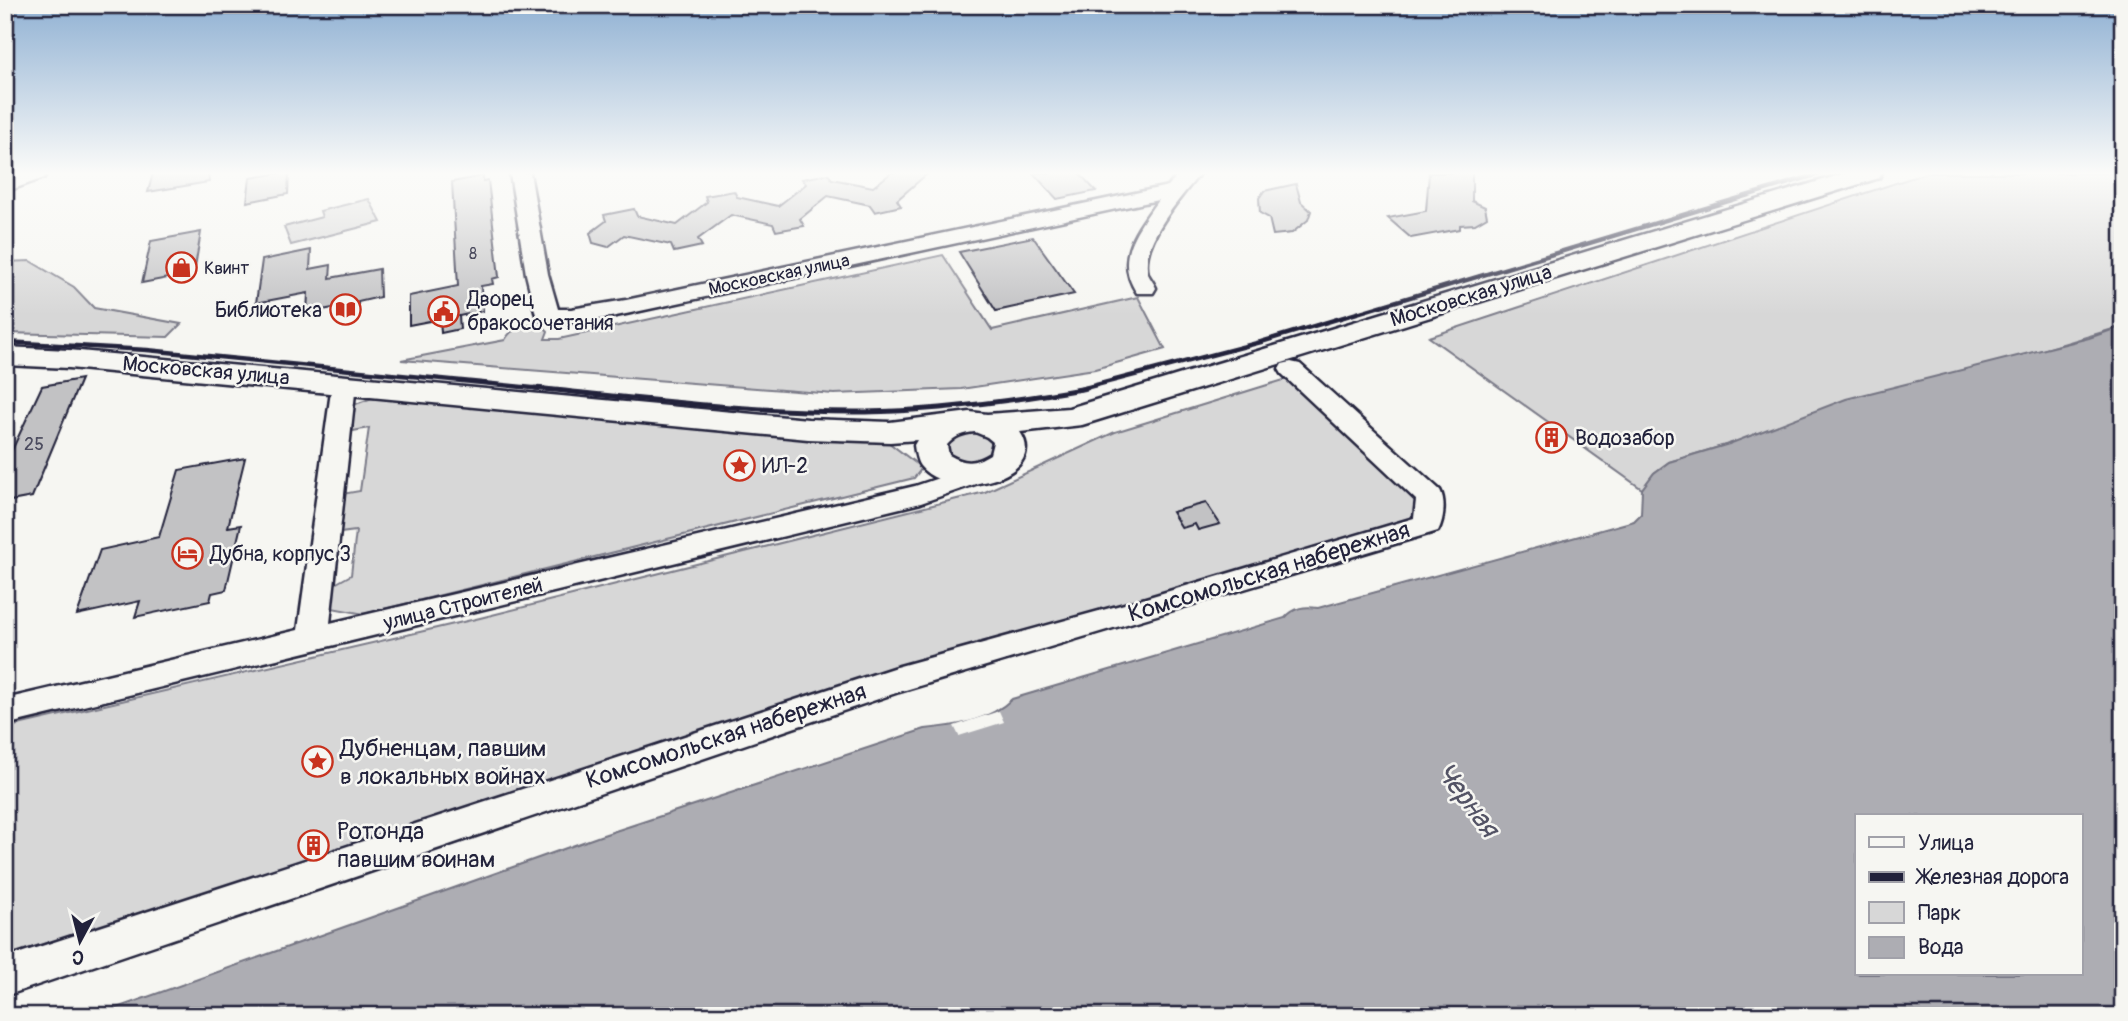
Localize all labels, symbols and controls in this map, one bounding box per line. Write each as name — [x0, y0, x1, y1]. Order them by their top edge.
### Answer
house number: 8 — [469, 244, 477, 264]
street label: Московская улица — [706, 249, 852, 301]
shop icon: Квинт — [164, 251, 198, 285]
place label: Квинт — [204, 257, 249, 280]
street label: Московская улица — [1387, 259, 1555, 333]
place label: Дворец бракосочетания — [466, 286, 614, 337]
library icon: Библиотека — [328, 293, 362, 327]
public building icon: Дворец бракосочетания — [427, 294, 461, 328]
place label: Библиотека — [215, 297, 322, 324]
street label: Московская улица — [121, 350, 291, 392]
building icon: Водозабор — [1535, 421, 1569, 455]
place label: Водозабор — [1575, 425, 1675, 452]
house number: 25 — [24, 433, 44, 456]
place icon: ИЛ-2 — [722, 449, 756, 483]
place label: ИЛ-2 — [762, 453, 808, 480]
street label: Комсомольская набережная — [1125, 515, 1413, 629]
hotel icon: Дубна, корпус 3 — [170, 537, 204, 571]
place label: Дубна, корпус 3 — [209, 541, 351, 568]
street label: улица Строителей — [380, 571, 545, 637]
street label: Комсомольская набережная — [582, 677, 870, 795]
place label: Дубненцам, павшим в локальных войнах — [339, 734, 546, 791]
place icon: Дубненцам, павшим в локальных войнах — [300, 745, 334, 779]
water label: Черная — [1428, 756, 1508, 846]
legend — [1855, 814, 2082, 976]
place label: Ротонда павшим воинам — [337, 817, 495, 874]
building icon: Ротонда павшим воинам — [297, 828, 331, 862]
text: Улица — [1918, 830, 1974, 857]
text: Железная дорога — [1915, 864, 2069, 891]
text: Парк — [1918, 900, 1961, 927]
north arrow — [46, 906, 116, 976]
text: Вода — [1918, 934, 1964, 961]
text: С — [71, 944, 85, 970]

